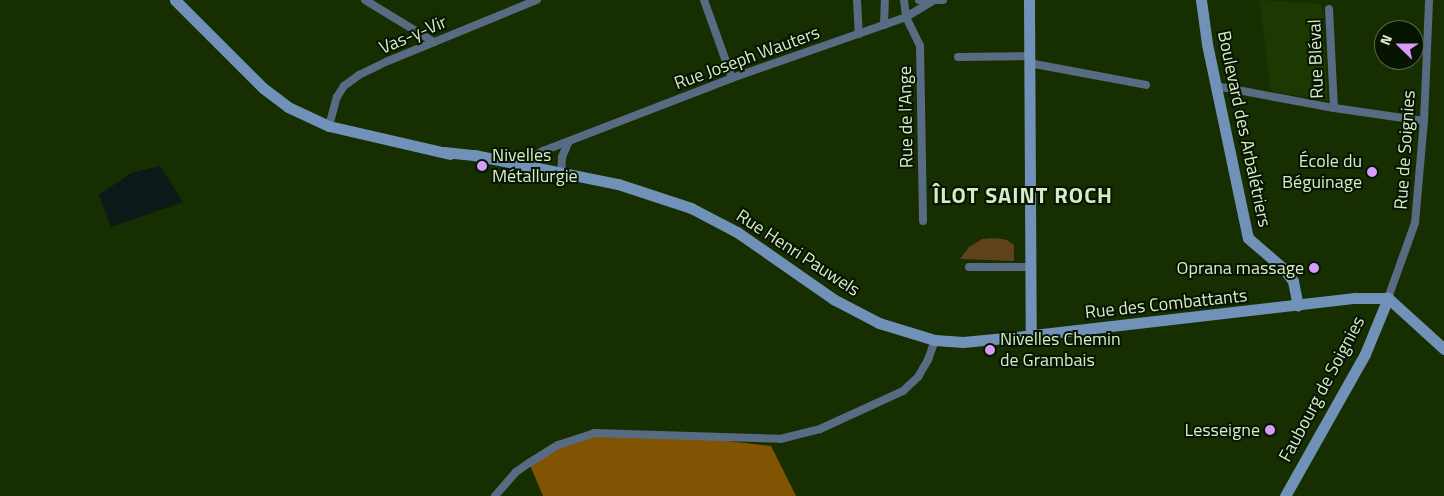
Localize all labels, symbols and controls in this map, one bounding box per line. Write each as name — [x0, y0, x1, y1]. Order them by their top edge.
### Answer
street label: Vas-y-Vir — [376, 11, 450, 59]
street label: Rue Bléval — [1304, 19, 1328, 99]
north arrow — [1374, 20, 1424, 70]
street label: Rue Joseph Wauters — [671, 22, 823, 94]
street label: Boulevard des Arbalétriers — [1213, 29, 1275, 229]
text: N — [1374, 31, 1397, 48]
street label: Rue de l'Ange — [894, 66, 918, 168]
street label: Rue de Soignies — [1390, 90, 1420, 210]
place label: Nivelles Métallurgie — [492, 145, 578, 188]
place label: École du Béguinage — [1282, 151, 1362, 193]
marker: Nivelles Métallurgie — [476, 160, 488, 172]
marker: École du Béguinage — [1366, 166, 1378, 178]
district label: ÎLOT SAINT ROCH — [931, 183, 1115, 209]
street label: Rue Henri Pauwels — [732, 205, 864, 301]
place label: Oprana massage — [1177, 257, 1304, 279]
marker: Oprana massage — [1308, 262, 1320, 274]
street label: Rue des Combattants — [1084, 285, 1248, 323]
street label: Faubourg de Soignies — [1275, 313, 1369, 465]
place label: Nivelles Chemin de Grambais — [1000, 329, 1121, 372]
marker: Nivelles Chemin de Grambais — [984, 344, 996, 356]
place label: Lesseigne — [1185, 419, 1260, 441]
marker: Lesseigne — [1264, 424, 1276, 436]

